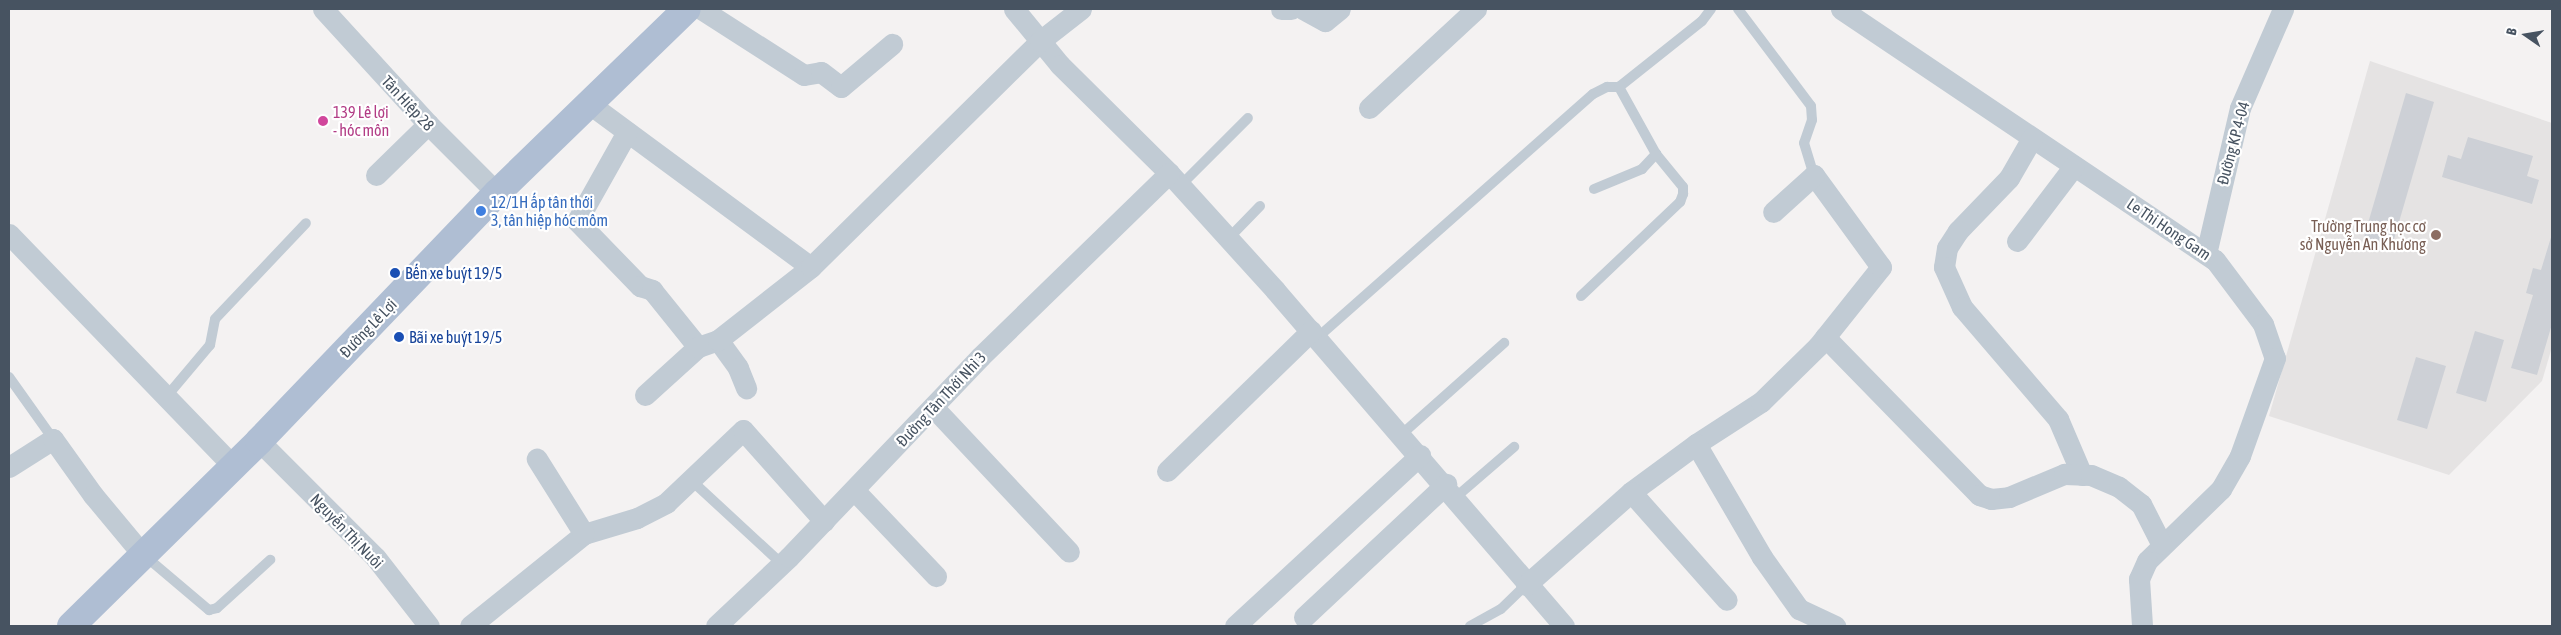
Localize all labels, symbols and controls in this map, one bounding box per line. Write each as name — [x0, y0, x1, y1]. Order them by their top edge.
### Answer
north arrow — [2501, 10, 2551, 60]
text: B — [2503, 27, 2520, 37]
street label: Tân Hiệp 28 — [378, 71, 438, 135]
street label: Đường KP 4-04 — [2213, 99, 2253, 187]
place label: 139 Lê lợi - hóc môn — [333, 102, 389, 140]
marker: 139 Lê lợi - hóc môn — [317, 115, 329, 127]
place label: 12/1H ấp tân thới 3, tân hiệp hóc môm — [491, 192, 608, 230]
street label: Le Thi Hong Gam — [2123, 194, 2215, 264]
marker: 12/1H ấp tân thới 3, tân hiệp hóc môm — [475, 205, 487, 217]
place label: Trường Trung học cơ sở Nguyễn An Khương — [2300, 216, 2426, 254]
marker: Trường Trung học cơ sở Nguyễn An Khương — [2430, 229, 2442, 241]
place label: Bến xe buýt 19/5 — [405, 263, 502, 283]
marker: Bến xe buýt 19/5 — [389, 267, 401, 279]
street label: Đường Lê Lợi — [335, 295, 401, 361]
place label: Bãi xe buýt 19/5 — [409, 327, 502, 347]
marker: Bãi xe buýt 19/5 — [393, 331, 405, 343]
street label: Đường Tân Thới Nhì 3 — [892, 348, 990, 450]
street label: Nguyễn Thị Nuôi — [307, 490, 387, 572]

